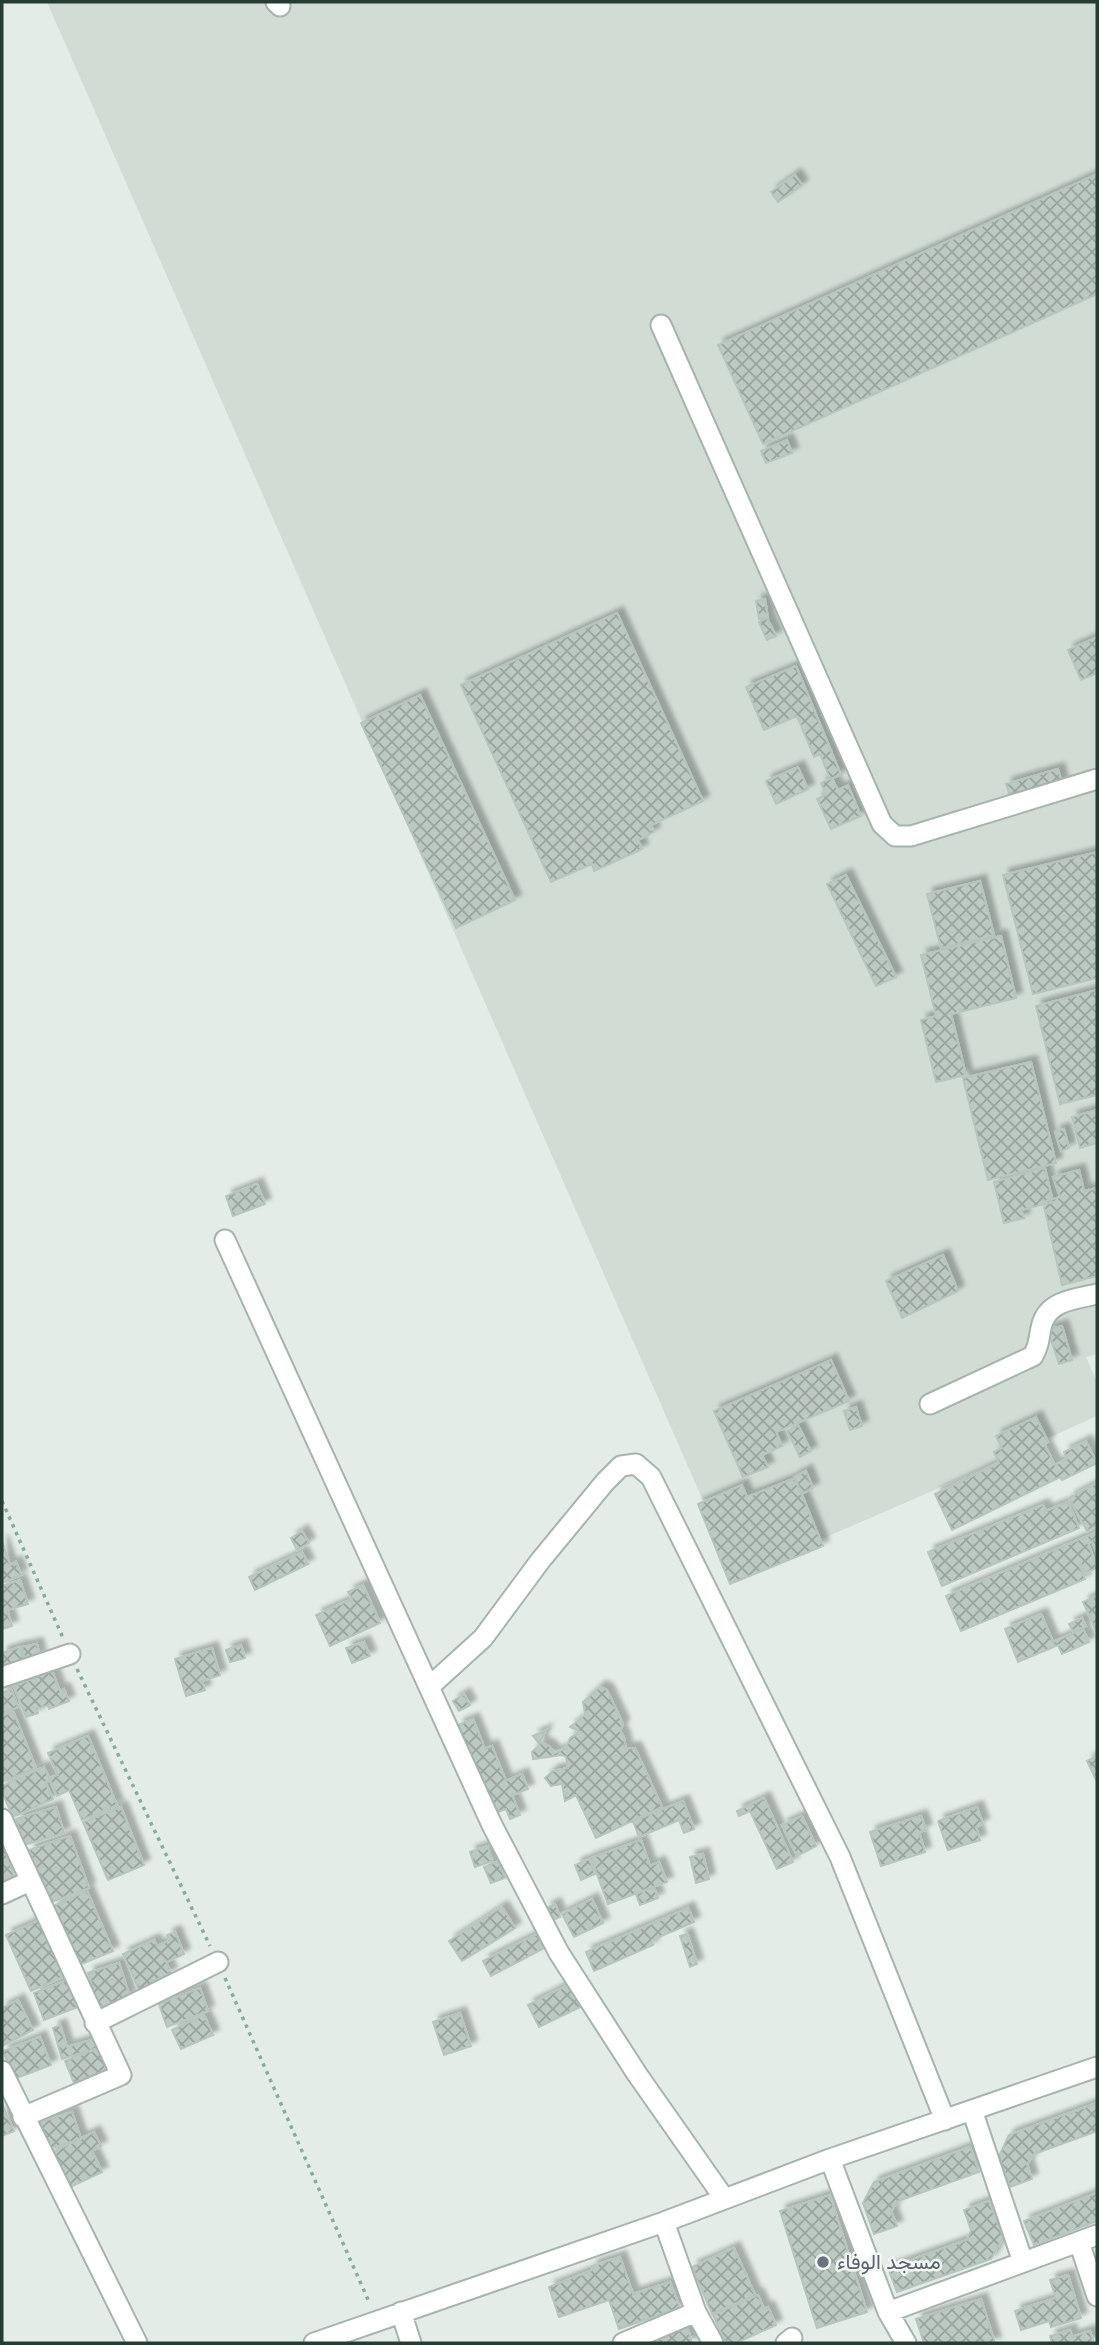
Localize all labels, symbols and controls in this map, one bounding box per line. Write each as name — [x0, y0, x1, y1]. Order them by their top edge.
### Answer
place label: مسجد الوفاء — [837, 2249, 941, 2275]
marker: مسجد الوفاء — [815, 2254, 831, 2270]

